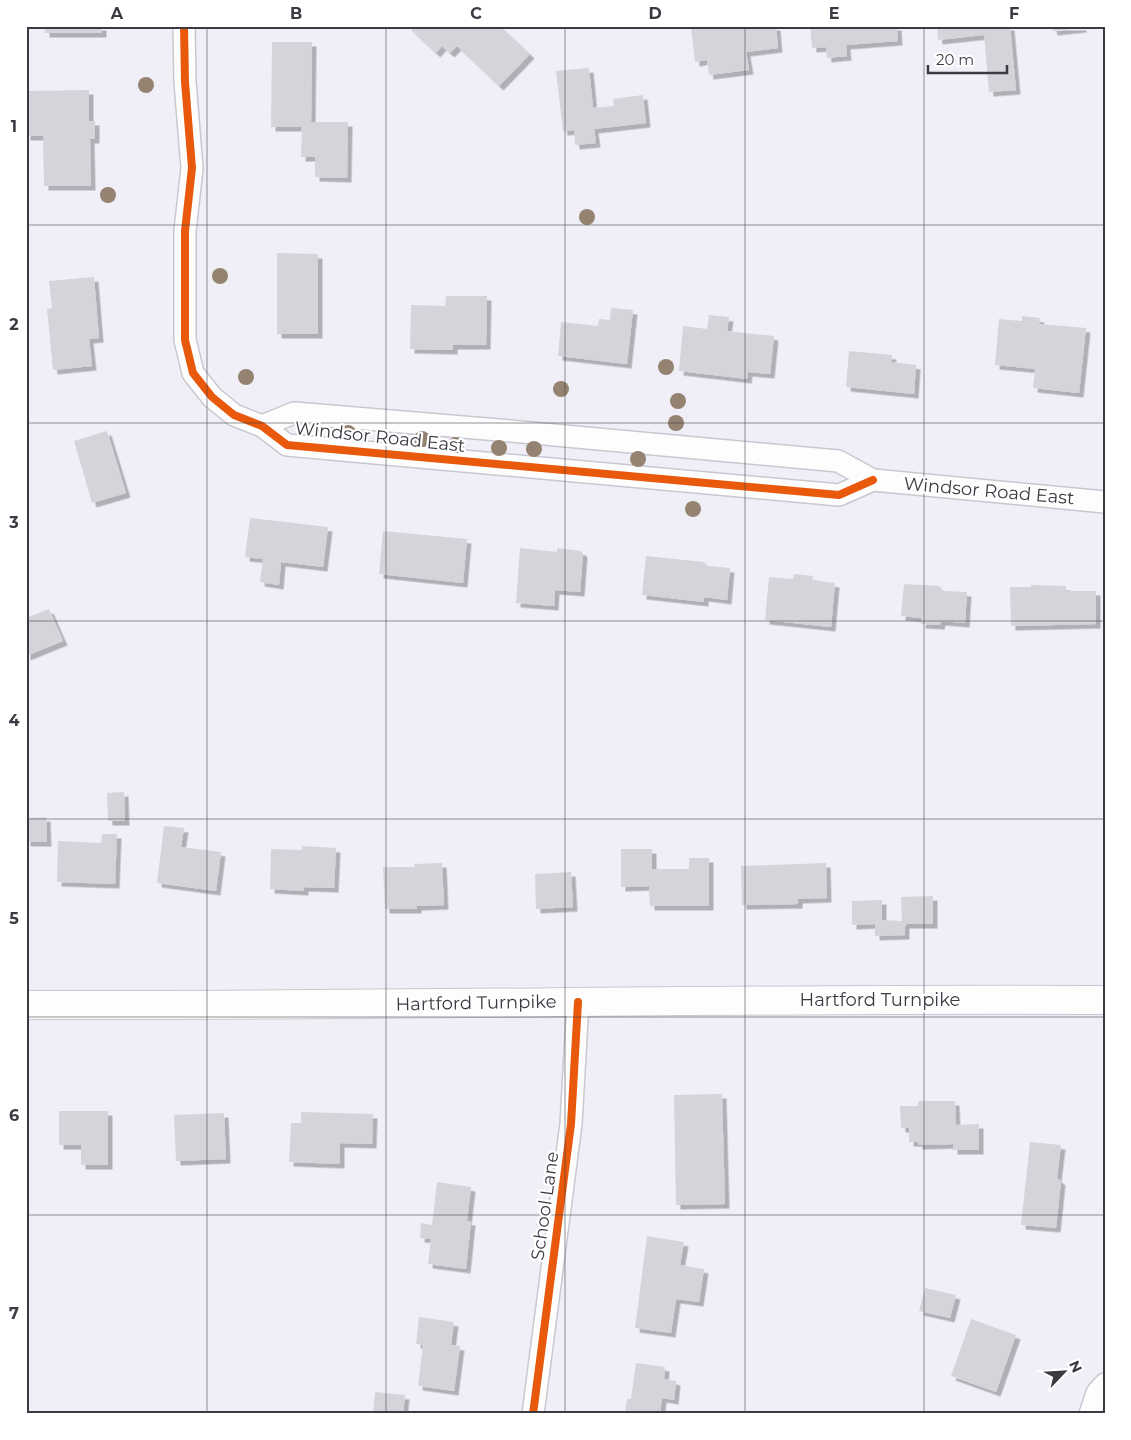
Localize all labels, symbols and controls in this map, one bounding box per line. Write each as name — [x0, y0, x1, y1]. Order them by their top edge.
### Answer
text: A — [110, 4, 124, 23]
text: B — [290, 4, 302, 23]
text: C — [470, 4, 482, 23]
text: D — [648, 4, 662, 23]
text: E — [829, 4, 839, 23]
text: F — [1009, 4, 1019, 23]
scale bar — [928, 42, 1007, 74]
text: 20 m — [936, 50, 974, 69]
text: 1 — [11, 117, 17, 136]
text: 2 — [9, 315, 19, 334]
street label: Windsor Road East — [294, 417, 466, 457]
street label: Windsor Road East — [903, 473, 1075, 509]
text: 3 — [8, 513, 19, 532]
text: 4 — [8, 711, 20, 730]
text: 5 — [9, 909, 19, 928]
street label: Hartford Turnpike — [800, 989, 961, 1011]
street label: Hartford Turnpike — [395, 991, 557, 1015]
text: 6 — [9, 1106, 19, 1125]
street label: School Lane — [526, 1150, 564, 1262]
text: 7 — [9, 1304, 19, 1323]
north arrow — [1038, 1348, 1088, 1398]
text: N — [1065, 1358, 1086, 1375]

